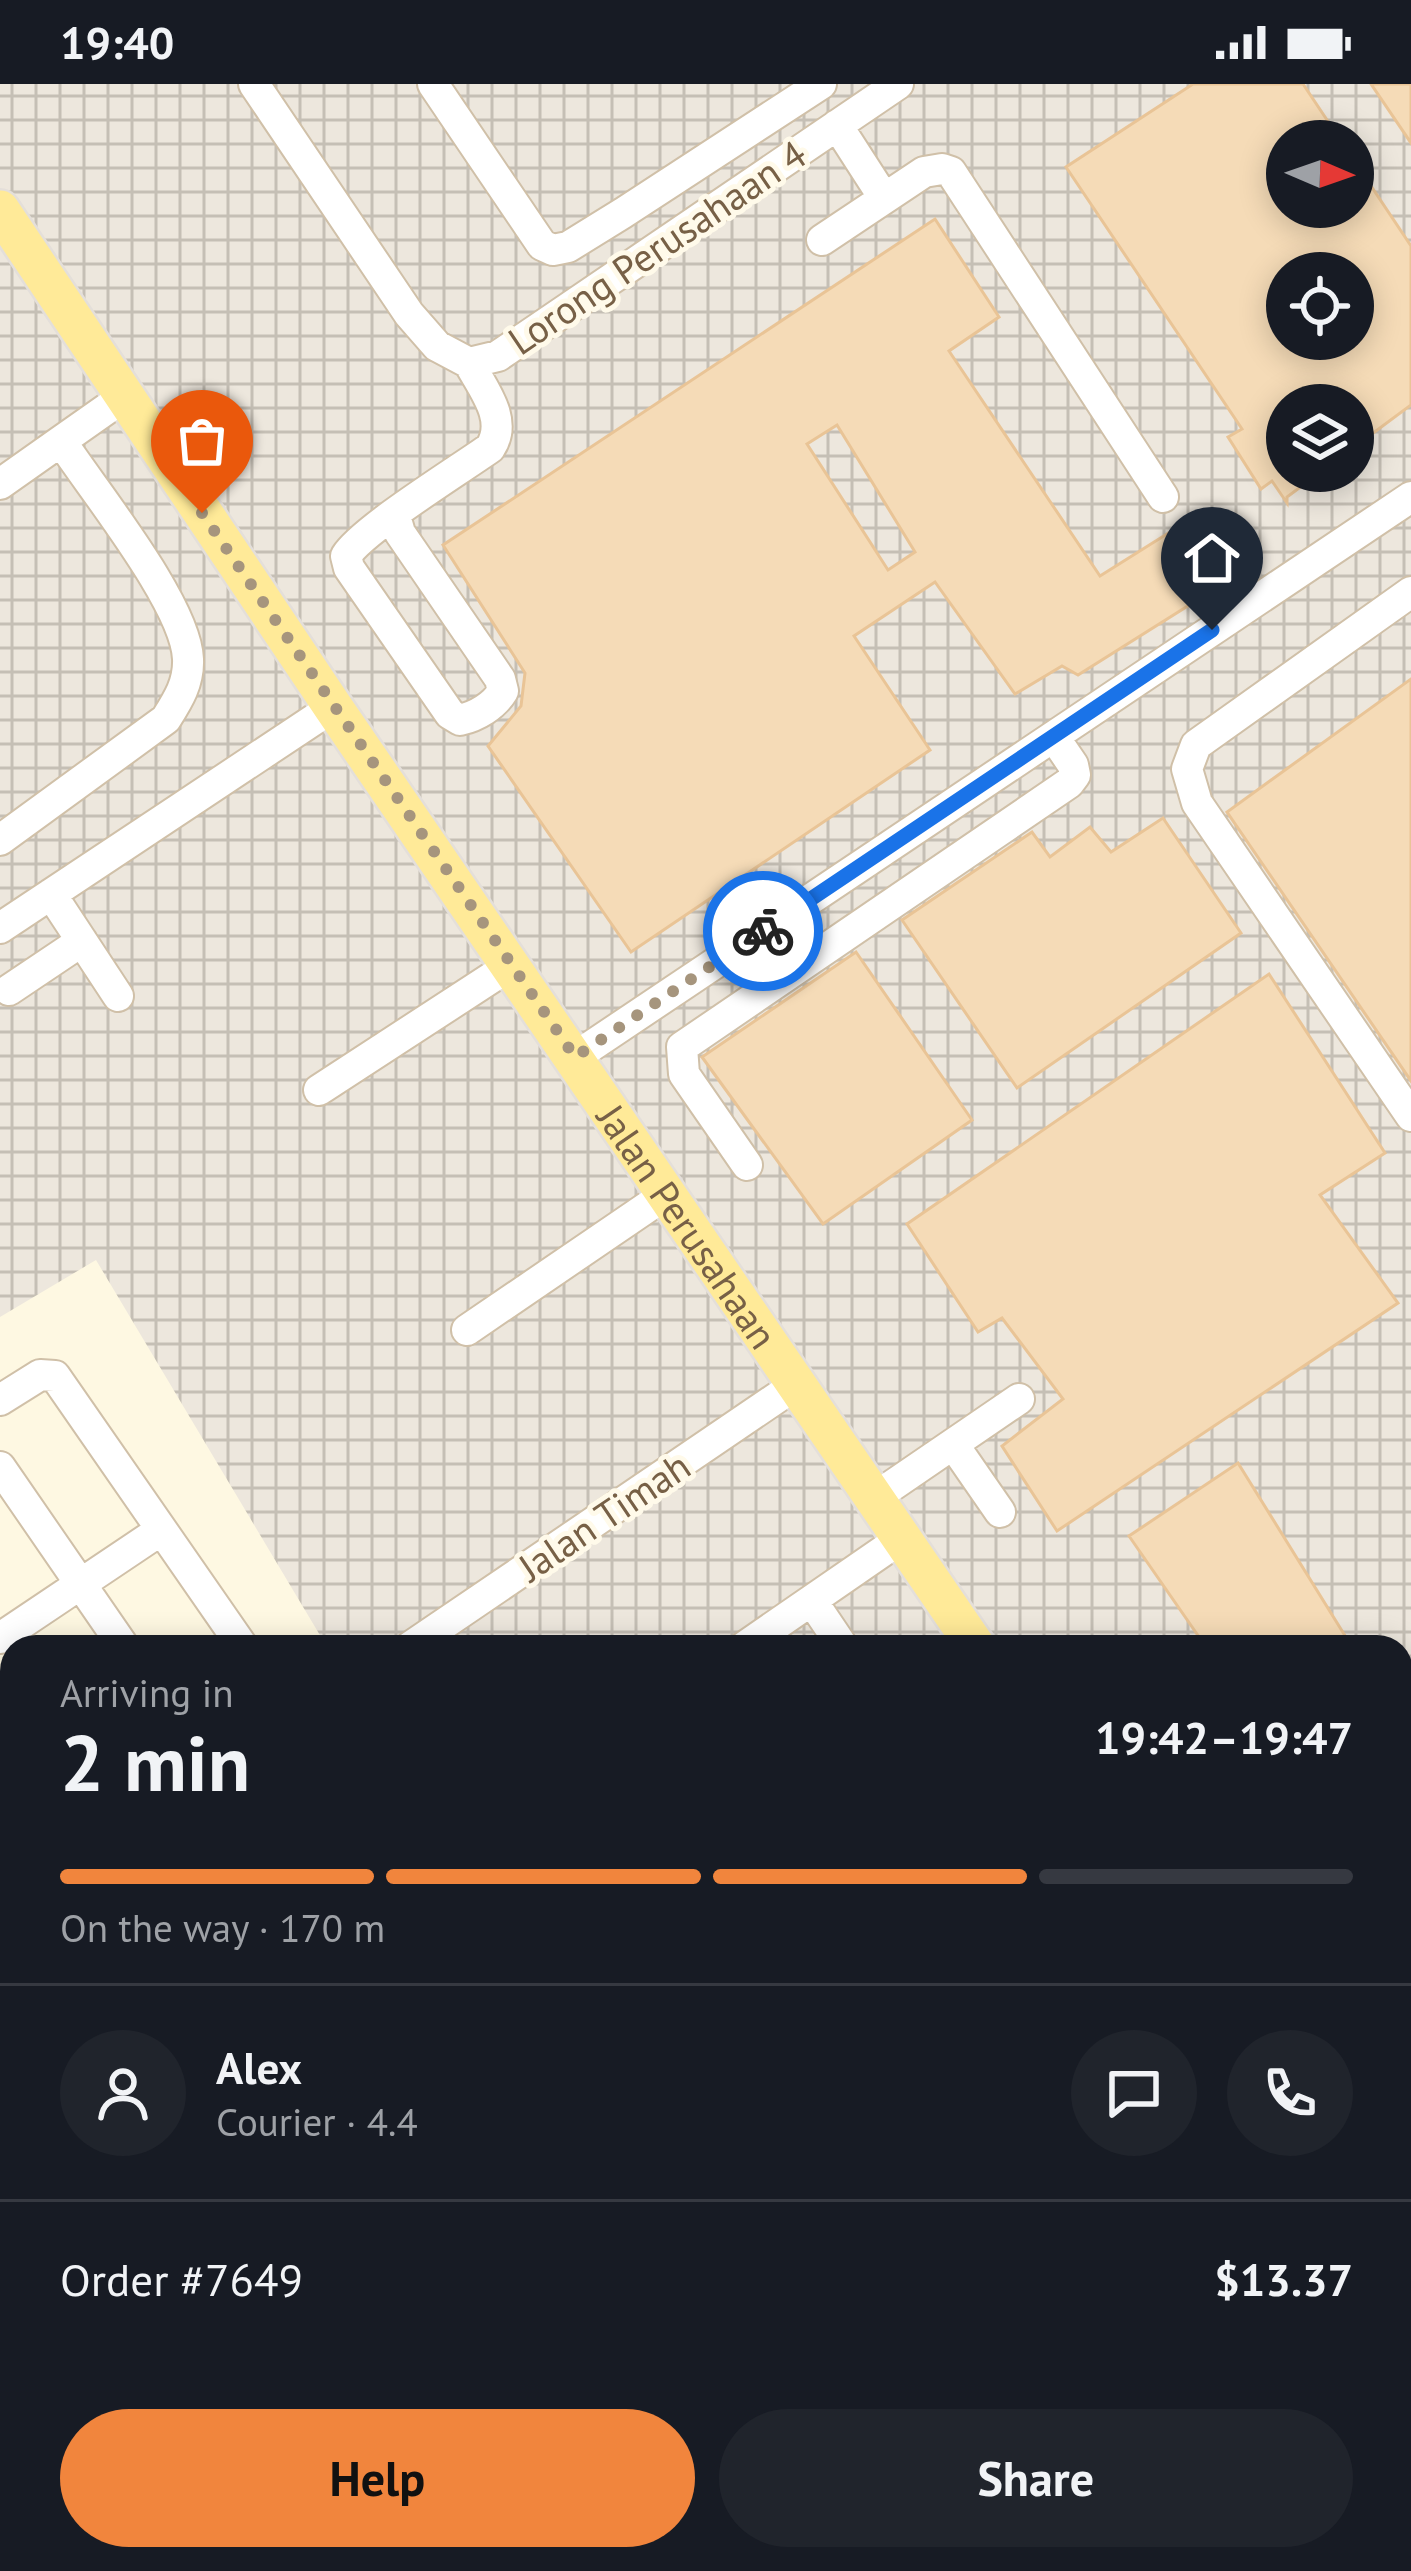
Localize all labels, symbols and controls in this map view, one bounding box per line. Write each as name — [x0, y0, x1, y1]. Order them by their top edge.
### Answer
text: 19:40 — [60, 13, 174, 71]
north arrow — [1266, 120, 1374, 228]
map controls — [1266, 120, 1374, 492]
street label: Lorong Perusahaan 4 — [498, 128, 816, 366]
button: locate — [1266, 252, 1374, 360]
button: layers — [1266, 384, 1374, 492]
pin — [151, 390, 253, 513]
icon: bag — [169, 408, 235, 474]
pin — [1161, 507, 1263, 630]
icon: home — [1179, 525, 1245, 591]
courier — [703, 871, 823, 991]
icon: bike — [730, 898, 796, 964]
street label: Jalan Perusahaan — [585, 1092, 789, 1358]
street label: Jalan Timah — [507, 1440, 700, 1593]
text: Arriving in — [60, 1667, 234, 1718]
text: 19:42–19:47 — [1095, 1708, 1353, 1766]
text: 2 min — [60, 1712, 250, 1813]
text: On the way · 170 m — [60, 1902, 385, 1953]
button: person — [60, 2030, 186, 2156]
button: chat — [1071, 2030, 1197, 2156]
button: phone — [1227, 2030, 1353, 2156]
text: Alex — [216, 2038, 302, 2096]
text: Courier · 4.4 — [216, 2096, 418, 2147]
text: Order #7649 — [60, 2250, 303, 2308]
text: $13.37 — [1214, 2250, 1353, 2308]
button: Help — [60, 2409, 695, 2547]
button: Share — [719, 2409, 1353, 2547]

